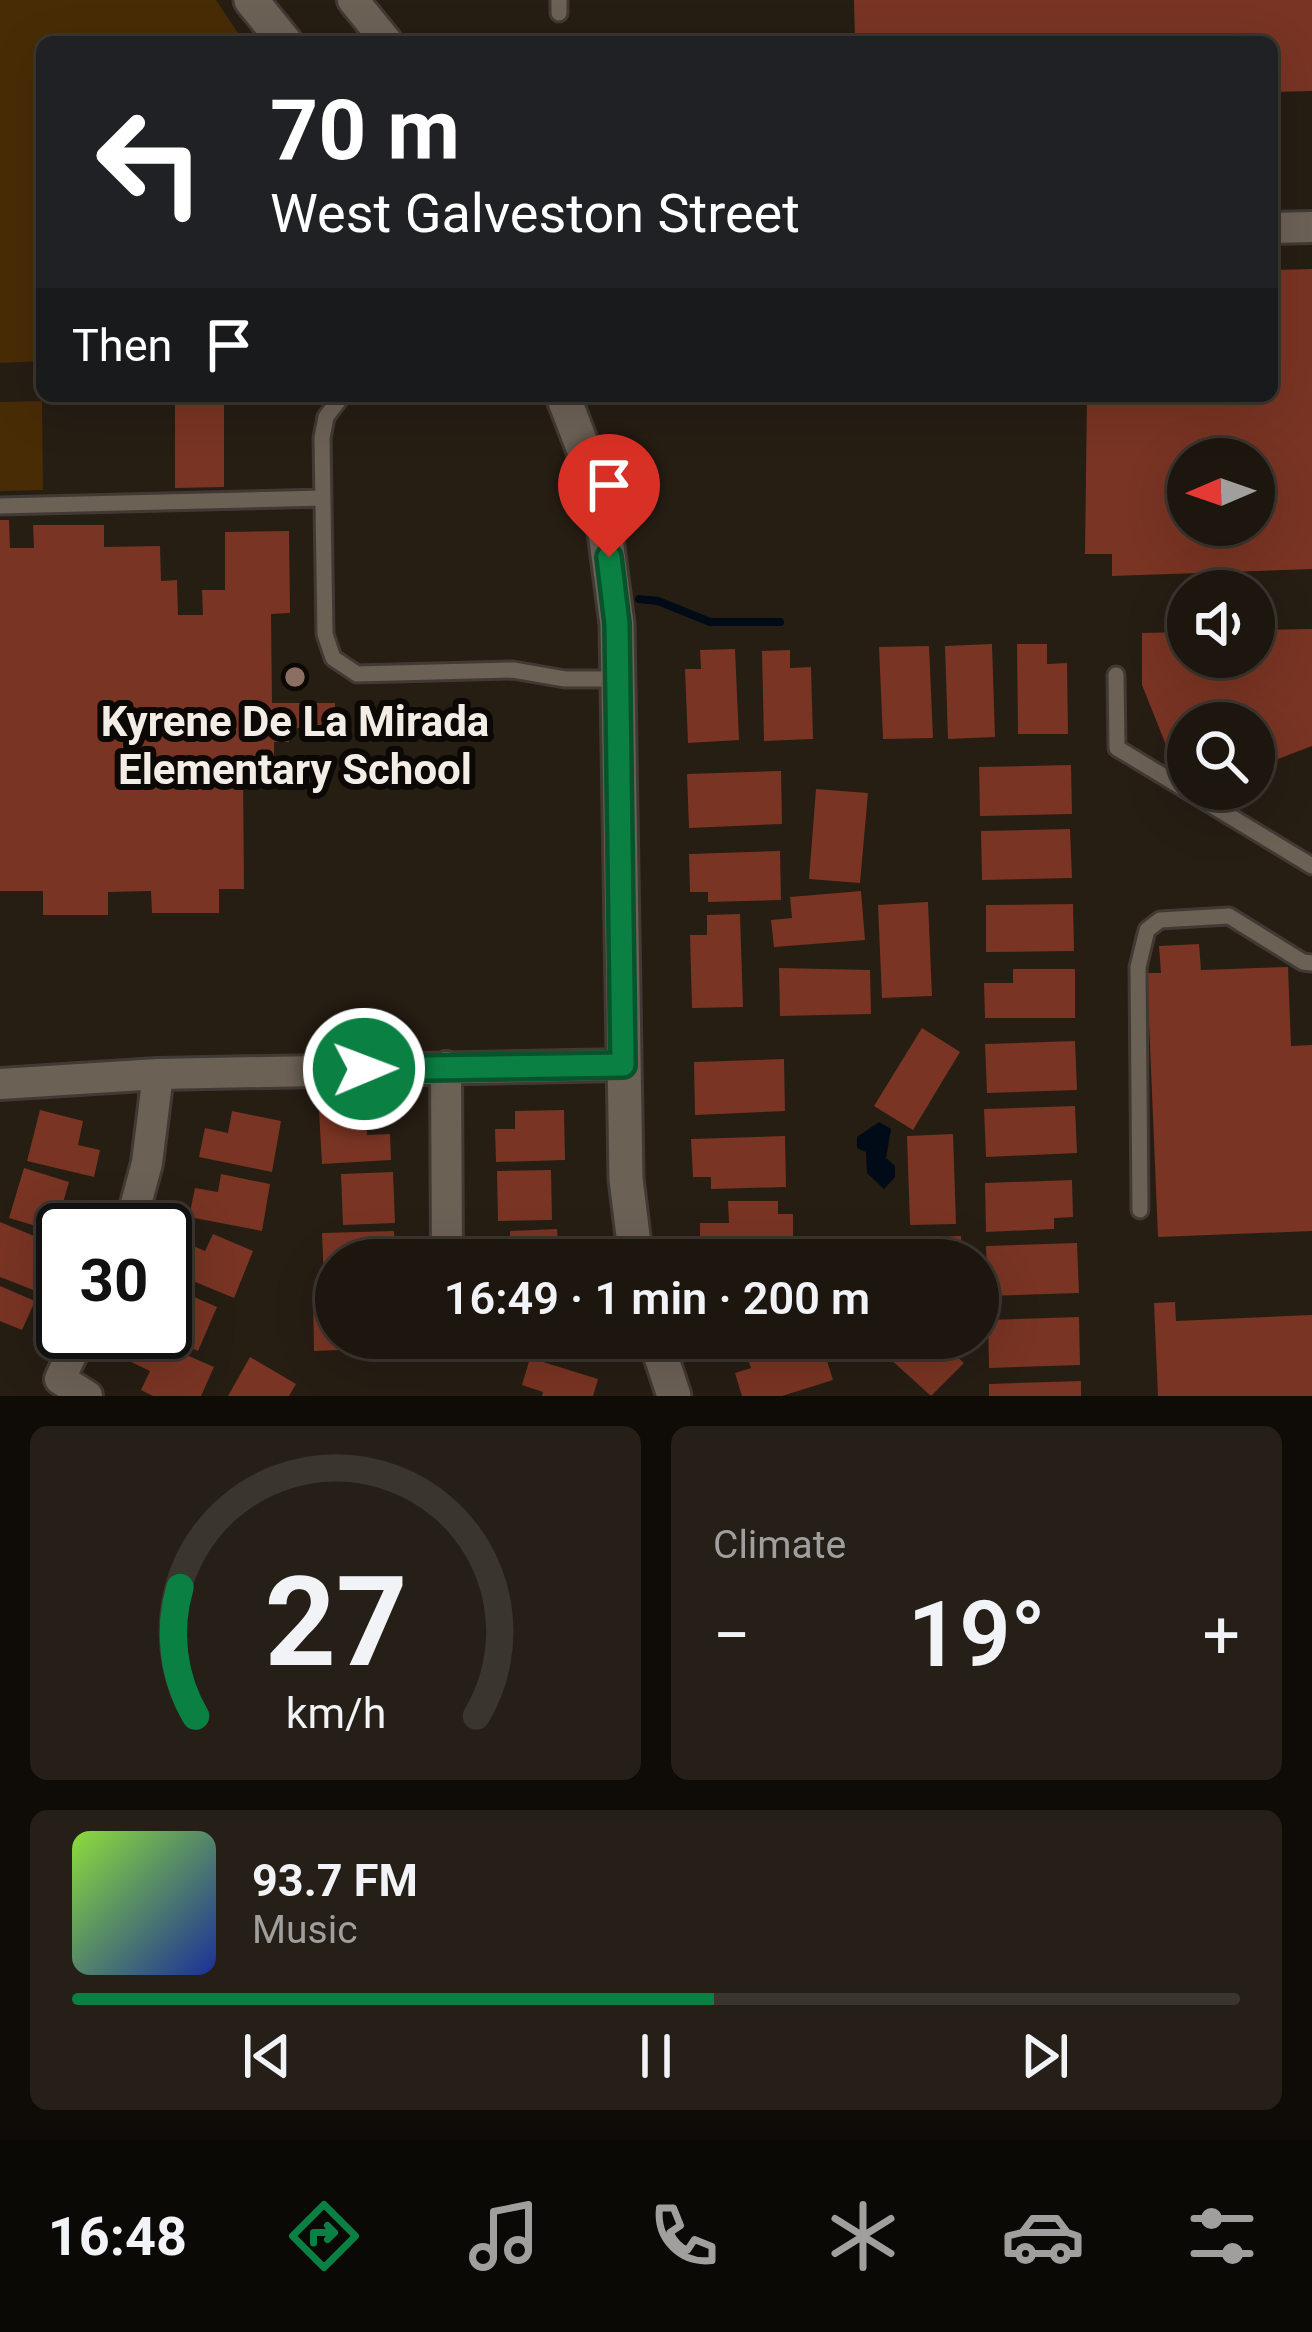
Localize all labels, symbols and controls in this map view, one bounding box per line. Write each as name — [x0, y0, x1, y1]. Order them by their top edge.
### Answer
text: 70 m — [270, 81, 460, 180]
icon: left — [72, 84, 228, 240]
text: West Galveston Street — [270, 182, 800, 245]
icon: arrive — [196, 312, 262, 378]
text: Then — [72, 319, 172, 372]
pin — [558, 434, 660, 557]
north arrow — [1167, 438, 1275, 546]
map controls — [1167, 438, 1275, 810]
icon: arrive — [576, 452, 642, 518]
button: sound — [1167, 570, 1275, 678]
marker: Kyrene De La Mirada Elementary School — [282, 664, 308, 690]
place label: Kyrene De La Mirada Elementary School — [101, 697, 489, 794]
button: search — [1167, 702, 1275, 810]
position arrow — [301, 1006, 427, 1132]
speed limit sign: 30 — [36, 1203, 192, 1359]
text: 16:49 · 1 min · 200 m — [444, 1272, 870, 1325]
text: Climate — [713, 1522, 846, 1568]
text: 27 — [264, 1549, 407, 1695]
text: 19° — [908, 1583, 1045, 1688]
text: − — [713, 1597, 751, 1674]
text: + — [1203, 1597, 1240, 1674]
text: km/h — [285, 1688, 386, 1738]
text: 93.7 FM — [252, 1854, 418, 1907]
text: Music — [252, 1907, 358, 1953]
icon: previous — [234, 2023, 300, 2089]
icon: pause — [623, 2023, 689, 2089]
icon: next — [1012, 2023, 1078, 2089]
icon: directions — [282, 2194, 366, 2278]
icon: music — [462, 2194, 546, 2278]
icon: phone — [642, 2194, 726, 2278]
icon: climate — [821, 2194, 905, 2278]
icon: car — [1001, 2194, 1085, 2278]
icon: filters — [1180, 2194, 1264, 2278]
text: 16:48 — [48, 2205, 187, 2268]

